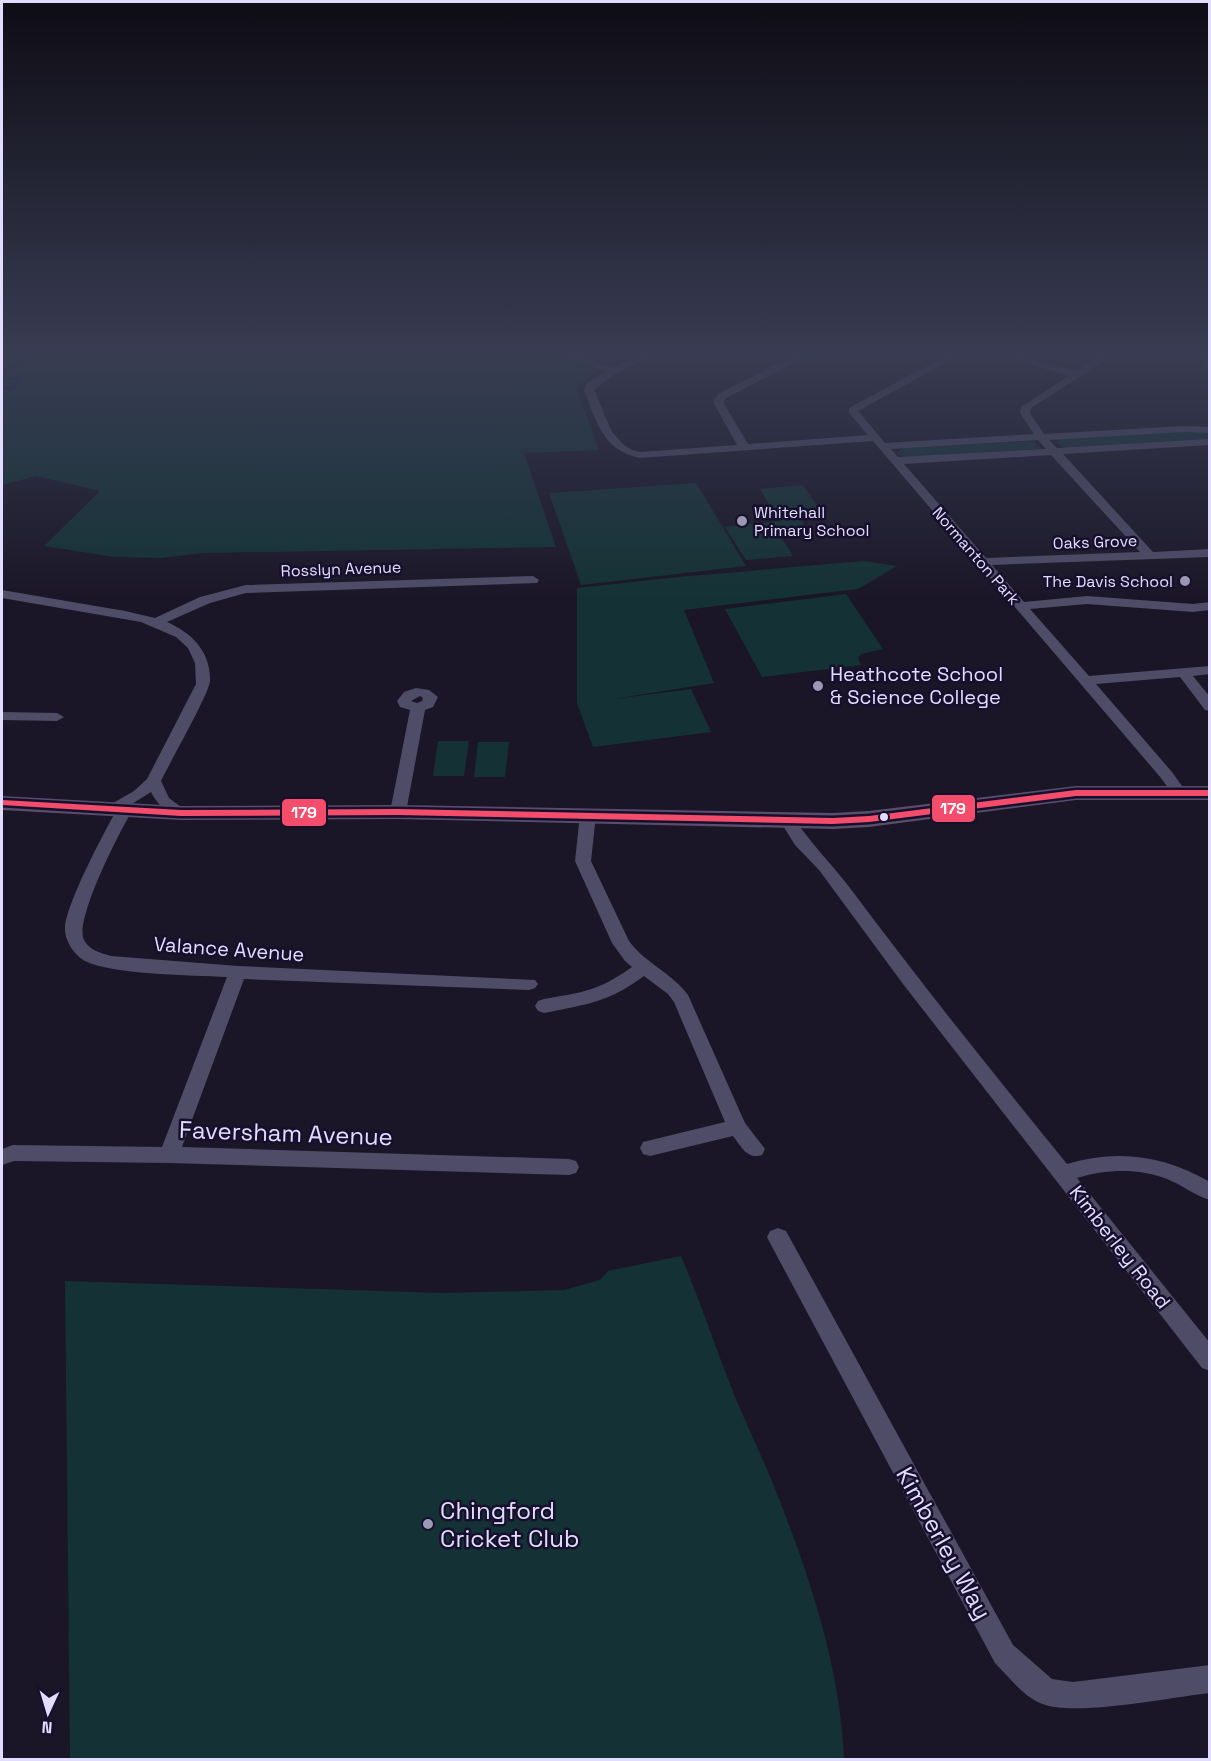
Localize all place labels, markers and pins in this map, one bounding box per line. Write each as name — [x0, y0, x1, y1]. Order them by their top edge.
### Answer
place label: Whitehall Primary School — [754, 502, 869, 541]
marker: Whitehall Primary School — [735, 514, 749, 528]
place label: The Davis School — [1043, 571, 1173, 592]
marker: The Davis School — [1178, 574, 1192, 588]
place label: Heathcote School & Science College — [830, 661, 1003, 710]
marker: Heathcote School & Science College — [811, 679, 825, 693]
unlabelled marker — [878, 811, 890, 823]
place label: Chingford Cricket Club — [440, 1495, 579, 1554]
marker: Chingford Cricket Club — [421, 1517, 435, 1531]

